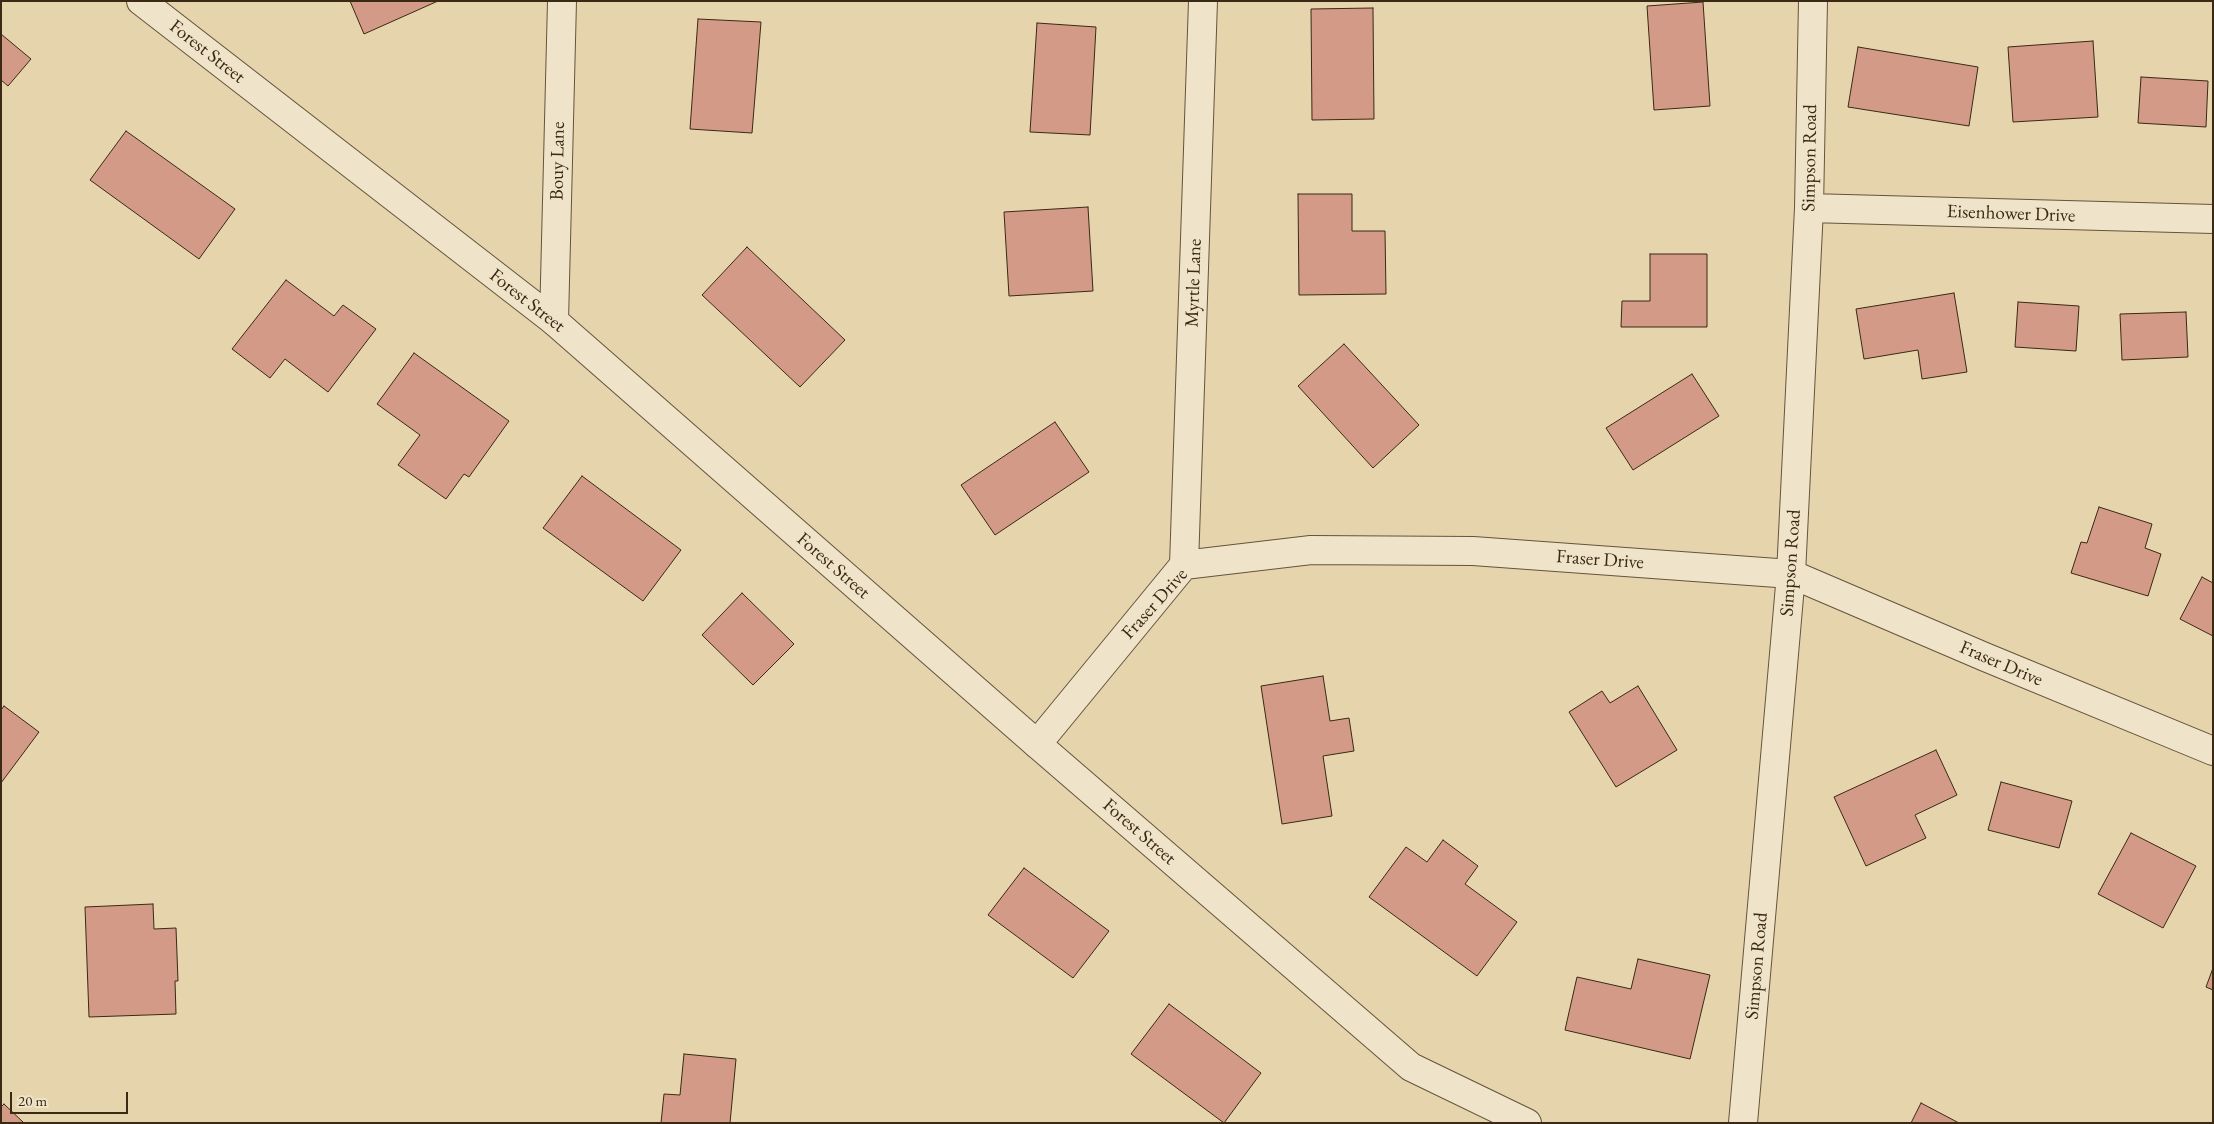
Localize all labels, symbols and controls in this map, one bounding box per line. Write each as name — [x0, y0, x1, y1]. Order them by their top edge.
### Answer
street label: Forest Street — [165, 15, 249, 89]
street label: Simpson Road — [1798, 104, 1822, 212]
street label: Bouy Lane — [546, 121, 570, 201]
street label: Eisenhower Drive — [1946, 200, 2076, 228]
street label: Myrtle Lane — [1181, 238, 1207, 328]
street label: Forest Street — [485, 264, 569, 338]
street label: Simpson Road — [1776, 509, 1806, 617]
street label: Forest Street — [792, 528, 874, 604]
street label: Fraser Drive — [1555, 546, 1645, 574]
street label: Fraser Drive — [1117, 564, 1193, 644]
street label: Fraser Drive — [1956, 636, 2046, 692]
street label: Forest Street — [1098, 794, 1180, 870]
street label: Simpson Road — [1741, 912, 1773, 1020]
scale bar — [12, 1082, 130, 1114]
text: 20 m — [18, 1091, 47, 1110]

